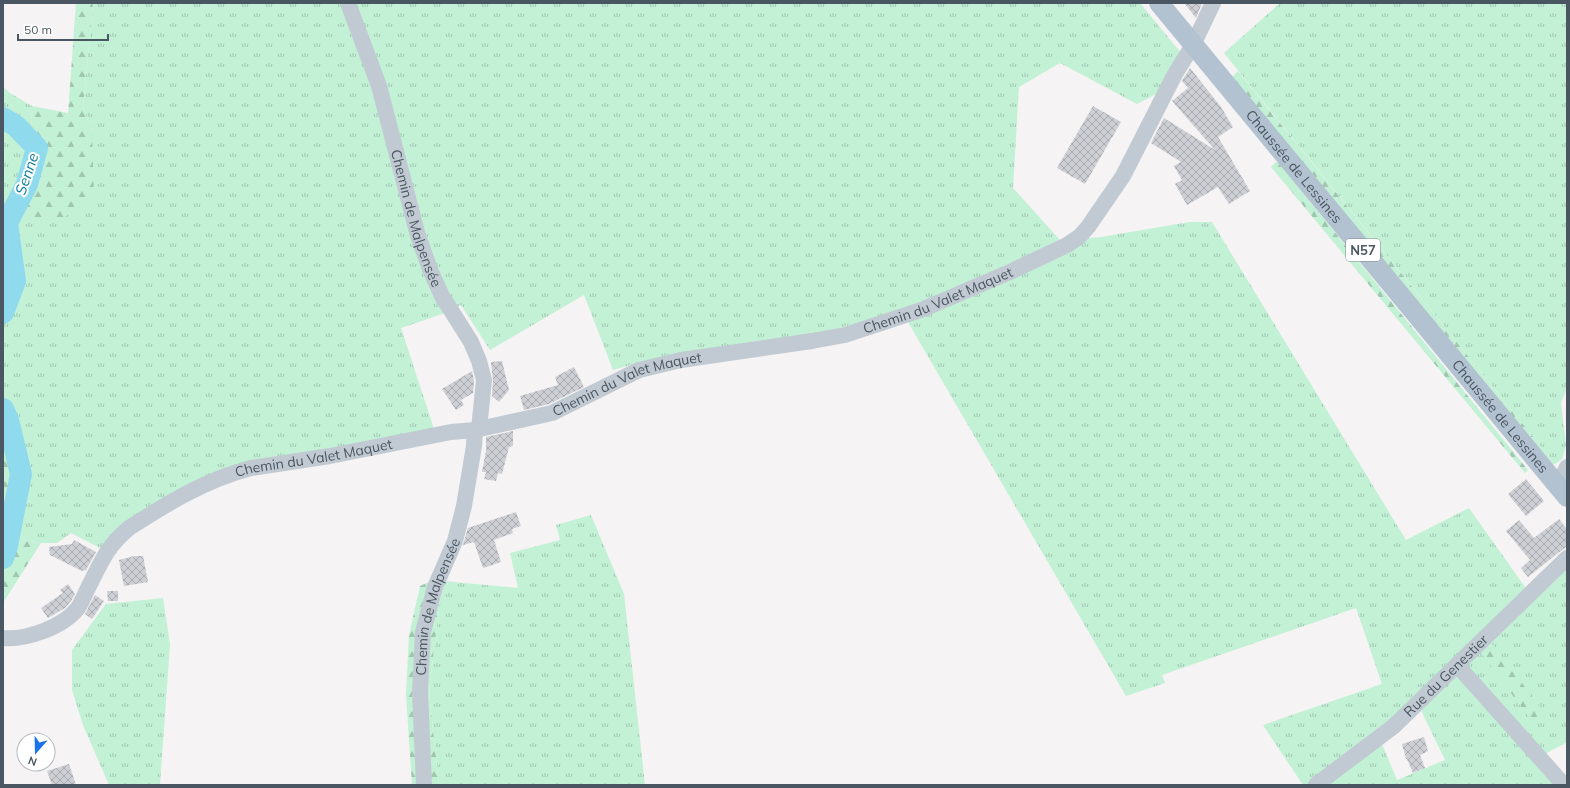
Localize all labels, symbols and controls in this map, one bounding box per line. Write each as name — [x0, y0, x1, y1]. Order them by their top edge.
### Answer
scale bar — [18, 16, 108, 42]
text: 50 m — [24, 22, 52, 37]
street label: Chaussée de Lessines — [1242, 106, 1346, 227]
street label: Chemin de Malpensée — [387, 148, 446, 290]
water label: Senne — [11, 150, 43, 197]
road number: N57 — [1346, 239, 1380, 261]
street label: Chemin du Valet Maquet — [861, 263, 1015, 338]
street label: Chemin du Valet Maquet — [549, 348, 703, 420]
street label: Chaussée de Lessines — [1448, 356, 1553, 477]
street label: Chemin du Valet Maquet — [233, 435, 394, 481]
street label: Chemin de Malpensée — [412, 535, 464, 676]
street label: Rue du Genestier — [1400, 630, 1492, 721]
north arrow — [16, 732, 56, 772]
text: N — [26, 753, 39, 769]

